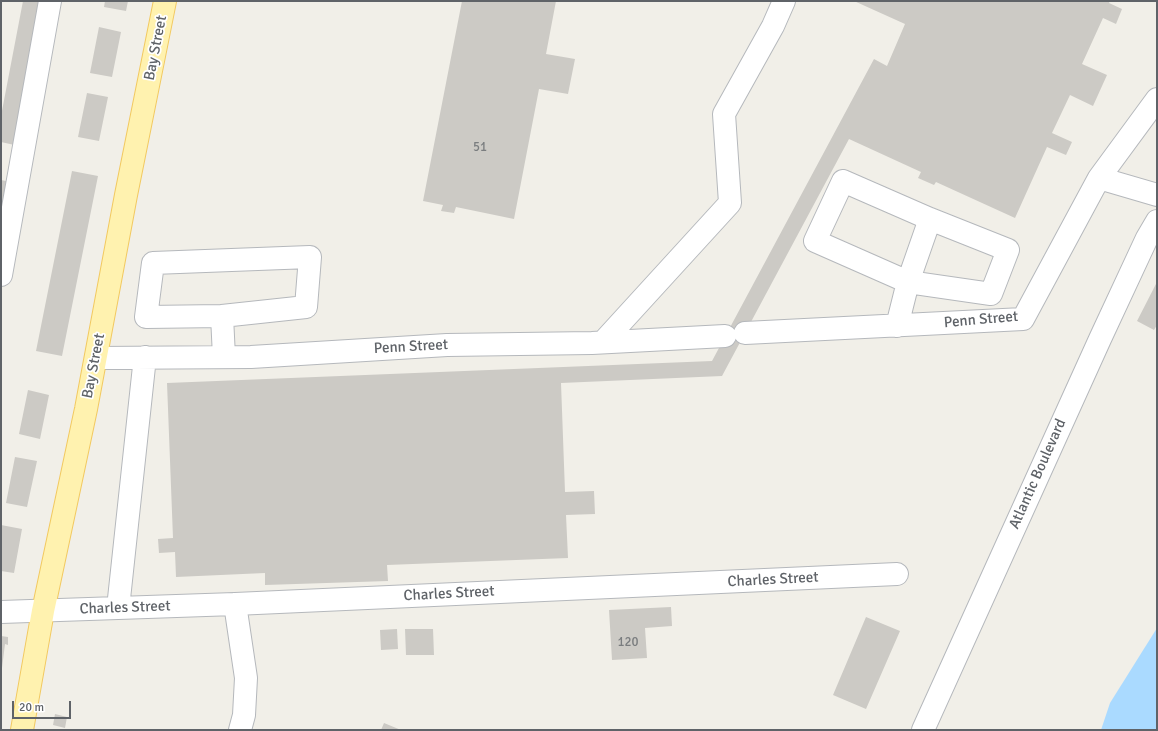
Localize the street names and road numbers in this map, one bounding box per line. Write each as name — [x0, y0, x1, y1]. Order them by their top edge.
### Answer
street label: Bay Street — [141, 14, 171, 82]
street label: Penn Street — [943, 308, 1019, 332]
street label: Bay Street — [79, 332, 109, 400]
street label: Penn Street — [373, 336, 449, 358]
street label: Atlantic Boulevard — [1006, 416, 1070, 532]
street label: Charles Street — [727, 569, 819, 591]
street label: Charles Street — [403, 583, 495, 605]
street label: Charles Street — [79, 597, 171, 619]

